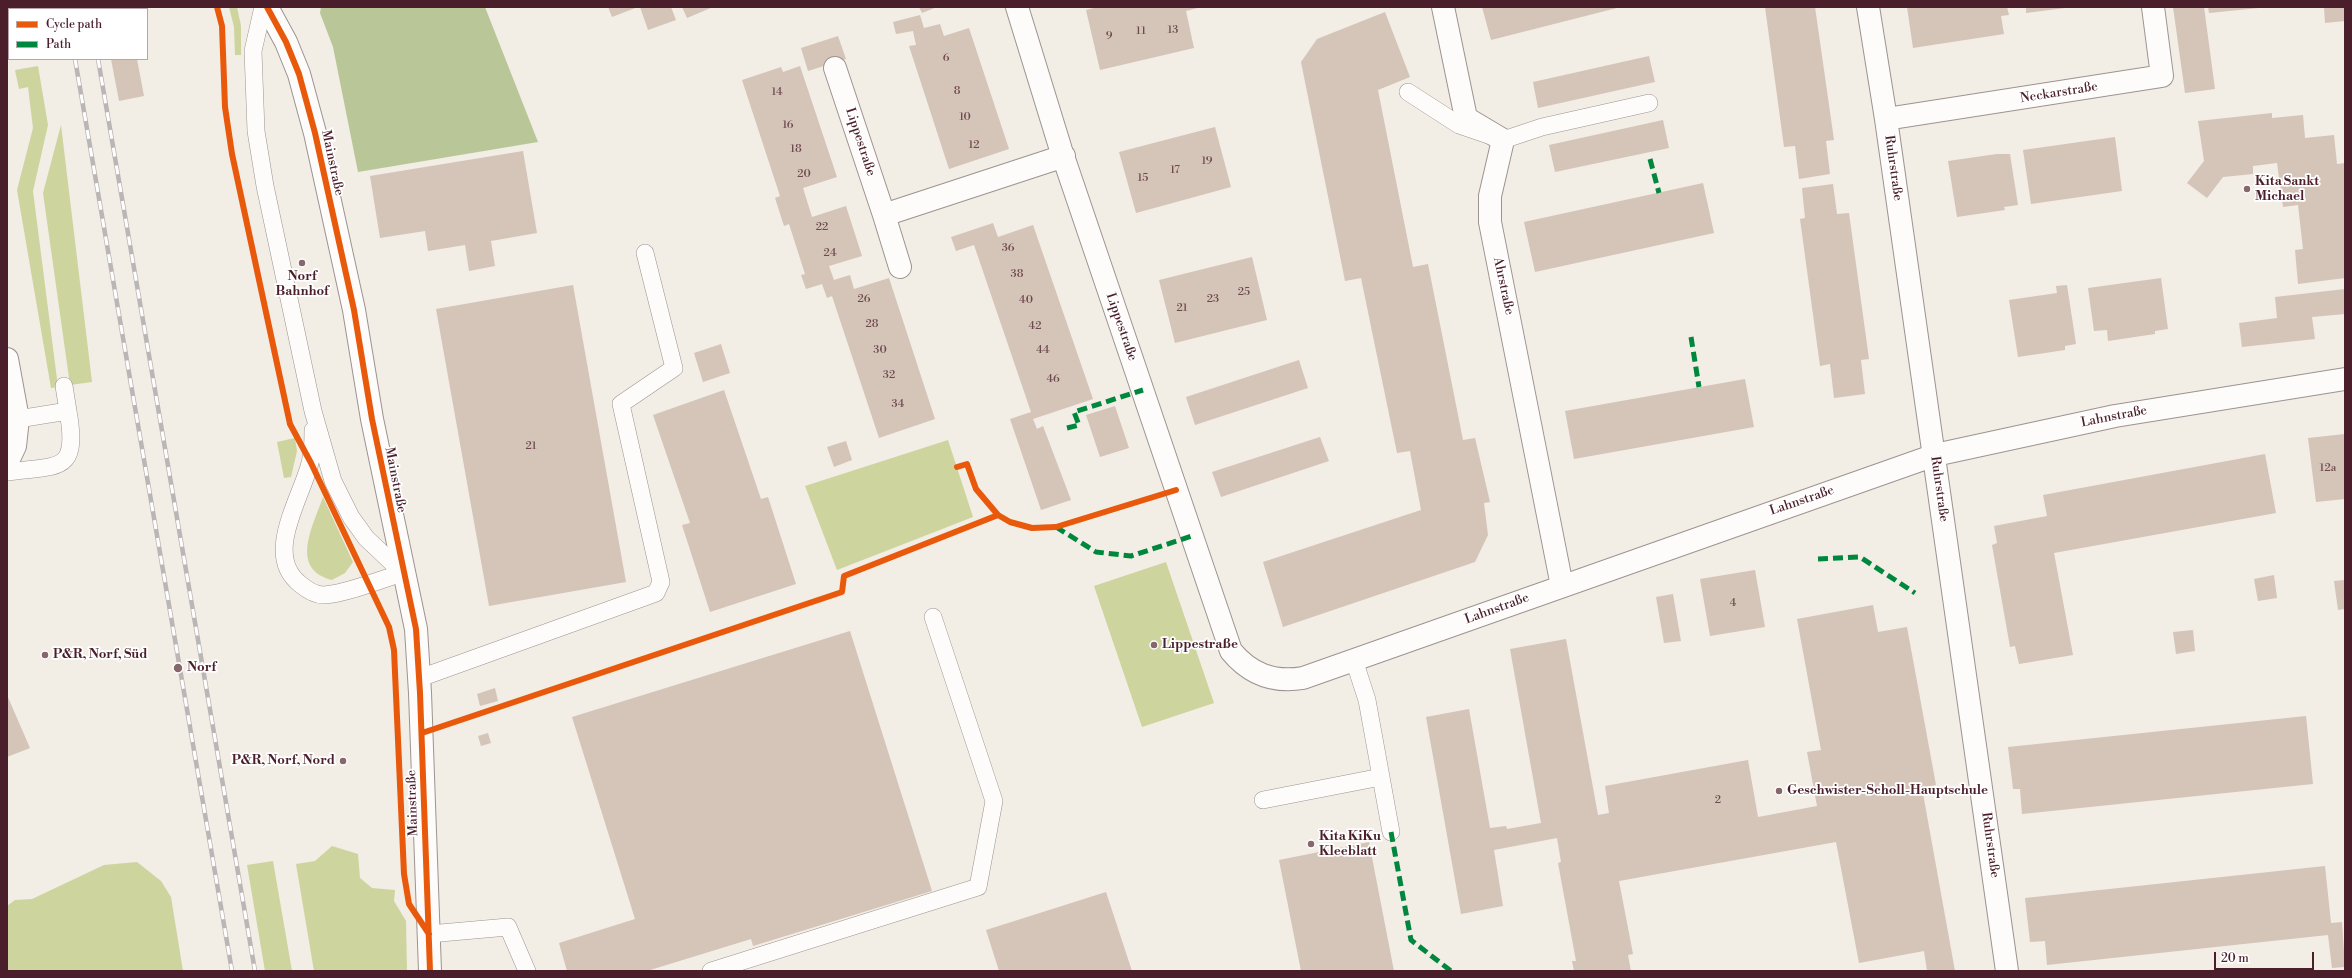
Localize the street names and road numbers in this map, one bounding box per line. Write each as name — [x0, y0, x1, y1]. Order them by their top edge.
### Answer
street label: Neckarstraße — [2019, 79, 2099, 107]
street label: Lippestraße — [842, 106, 878, 178]
street label: Mainstraße — [317, 129, 347, 197]
street label: Ruhrstraße — [1881, 134, 1905, 202]
street label: Ahrstraße — [1489, 256, 1517, 316]
street label: Lippestraße — [1102, 291, 1140, 363]
street label: Lahnstraße — [2080, 403, 2148, 431]
street label: Mainstraße — [381, 446, 409, 514]
street label: Ruhrstraße — [1927, 455, 1951, 523]
street label: Lahnstraße — [1768, 483, 1836, 519]
street label: Lahnstraße — [1463, 590, 1531, 628]
street label: Mainstraße — [404, 769, 422, 837]
street label: Ruhrstraße — [1978, 811, 2002, 879]

